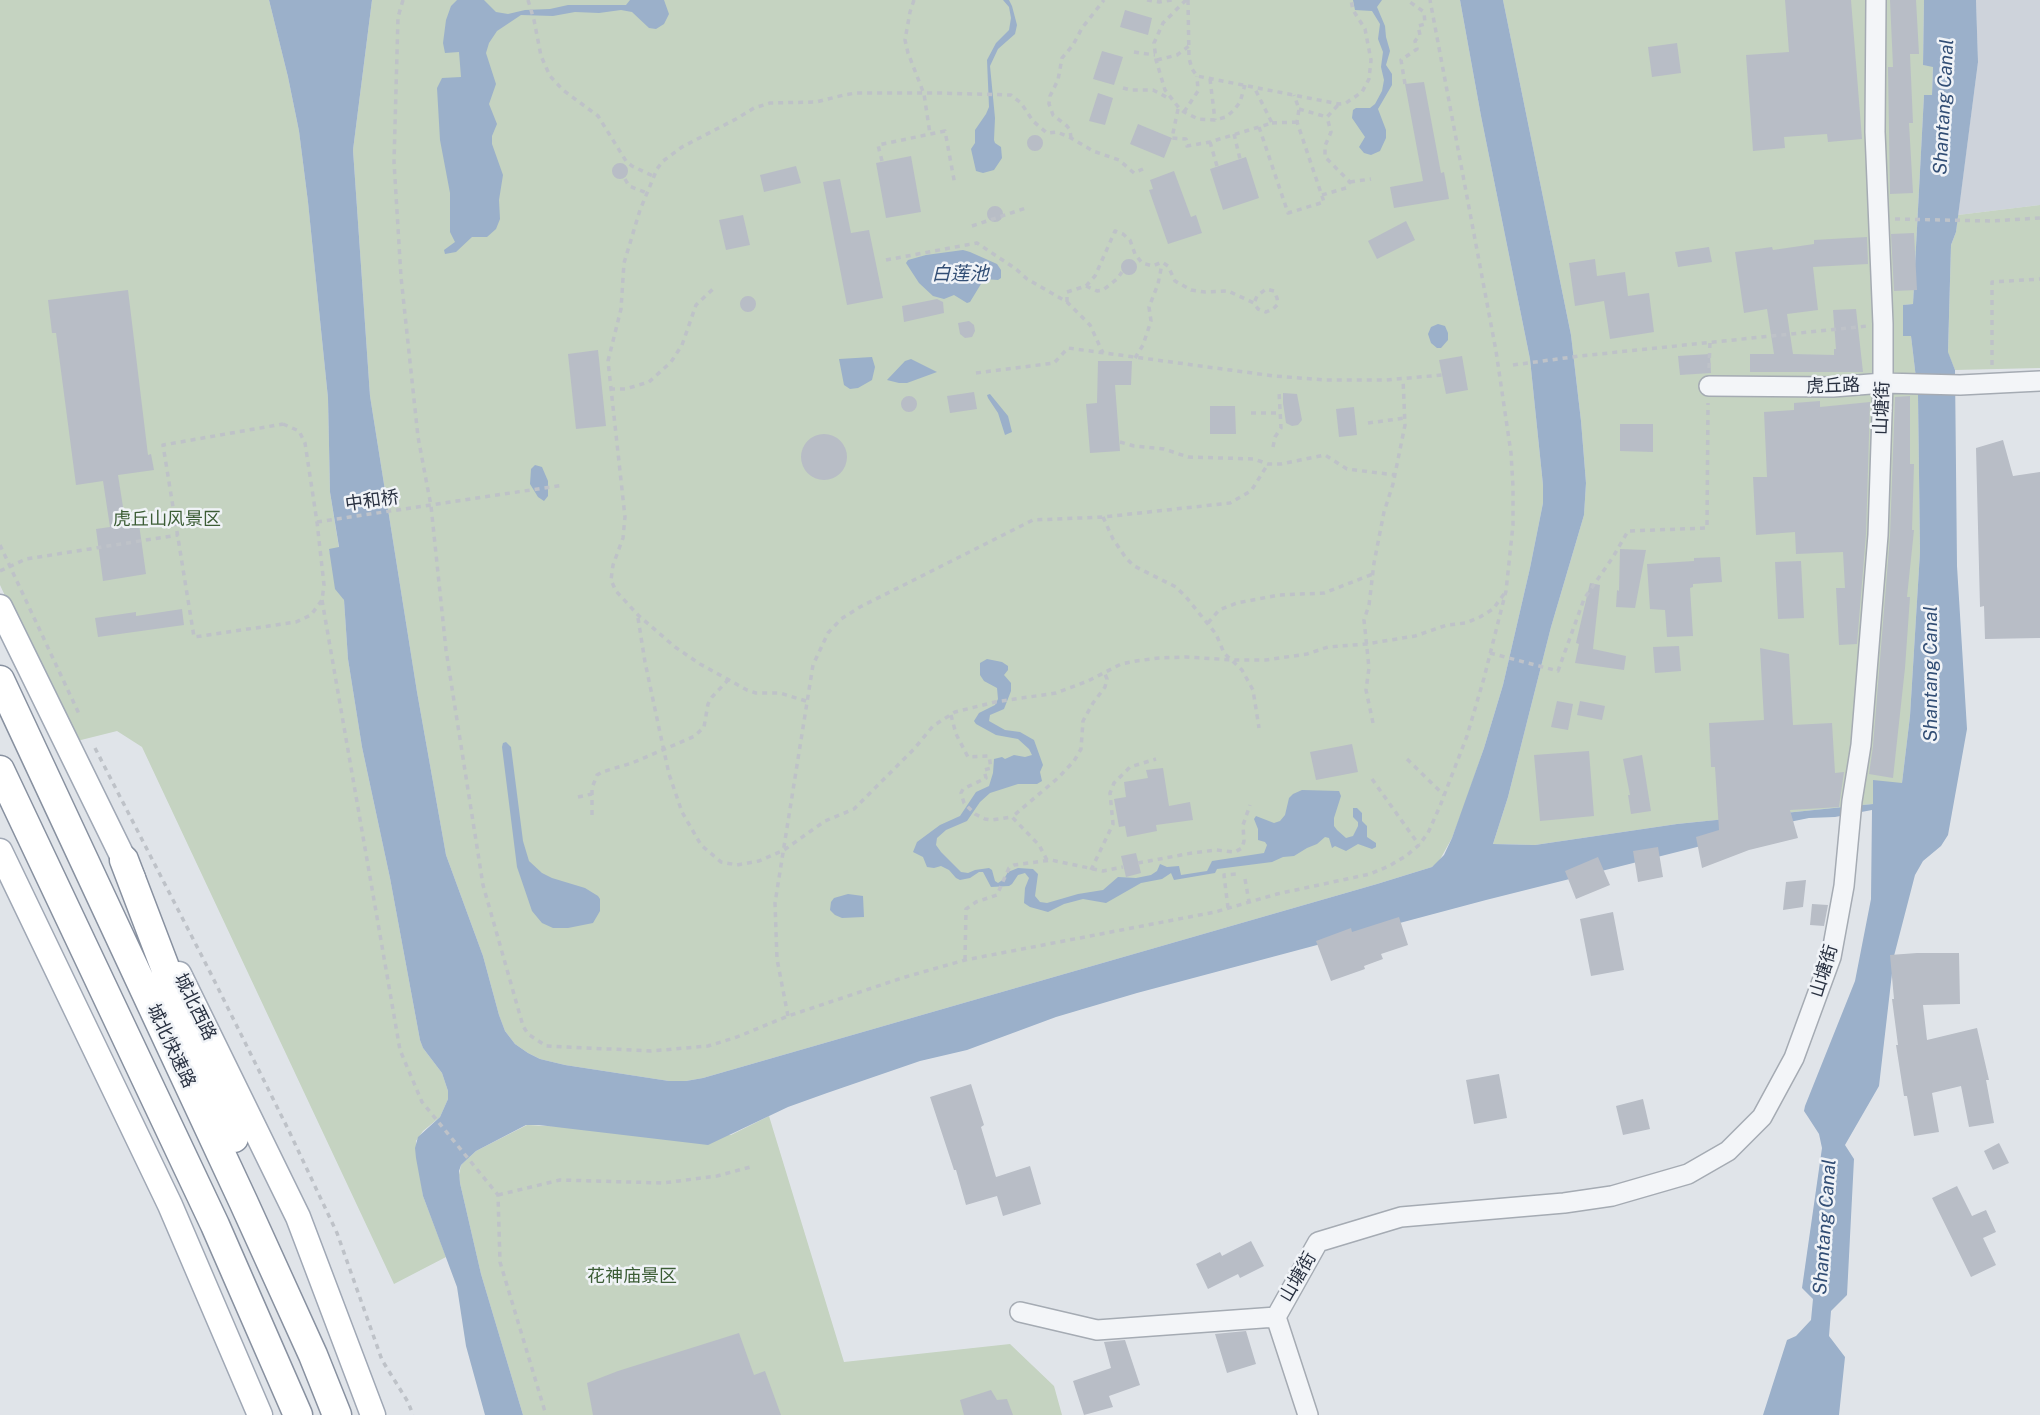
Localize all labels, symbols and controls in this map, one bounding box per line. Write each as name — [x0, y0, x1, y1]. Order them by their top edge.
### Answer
water label: Shantang Canal — [1929, 38, 1959, 176]
water label: 白莲池 — [932, 263, 988, 285]
street label: 虎丘路 — [1806, 374, 1860, 398]
street label: 山塘街 — [1870, 381, 1894, 435]
street label: 中和桥 — [344, 487, 400, 515]
park label: 虎丘山风景区 — [113, 508, 221, 530]
water label: Shantang Canal — [1920, 606, 1942, 742]
street label: 山塘街 — [1806, 942, 1842, 1000]
street label: 城北西路 — [170, 970, 220, 1044]
street label: 城北快速路 — [142, 1001, 200, 1091]
water label: Shantang Canal — [1809, 1158, 1841, 1296]
street label: 山塘街 — [1275, 1248, 1321, 1306]
park label: 花神庙景区 — [587, 1265, 677, 1287]

